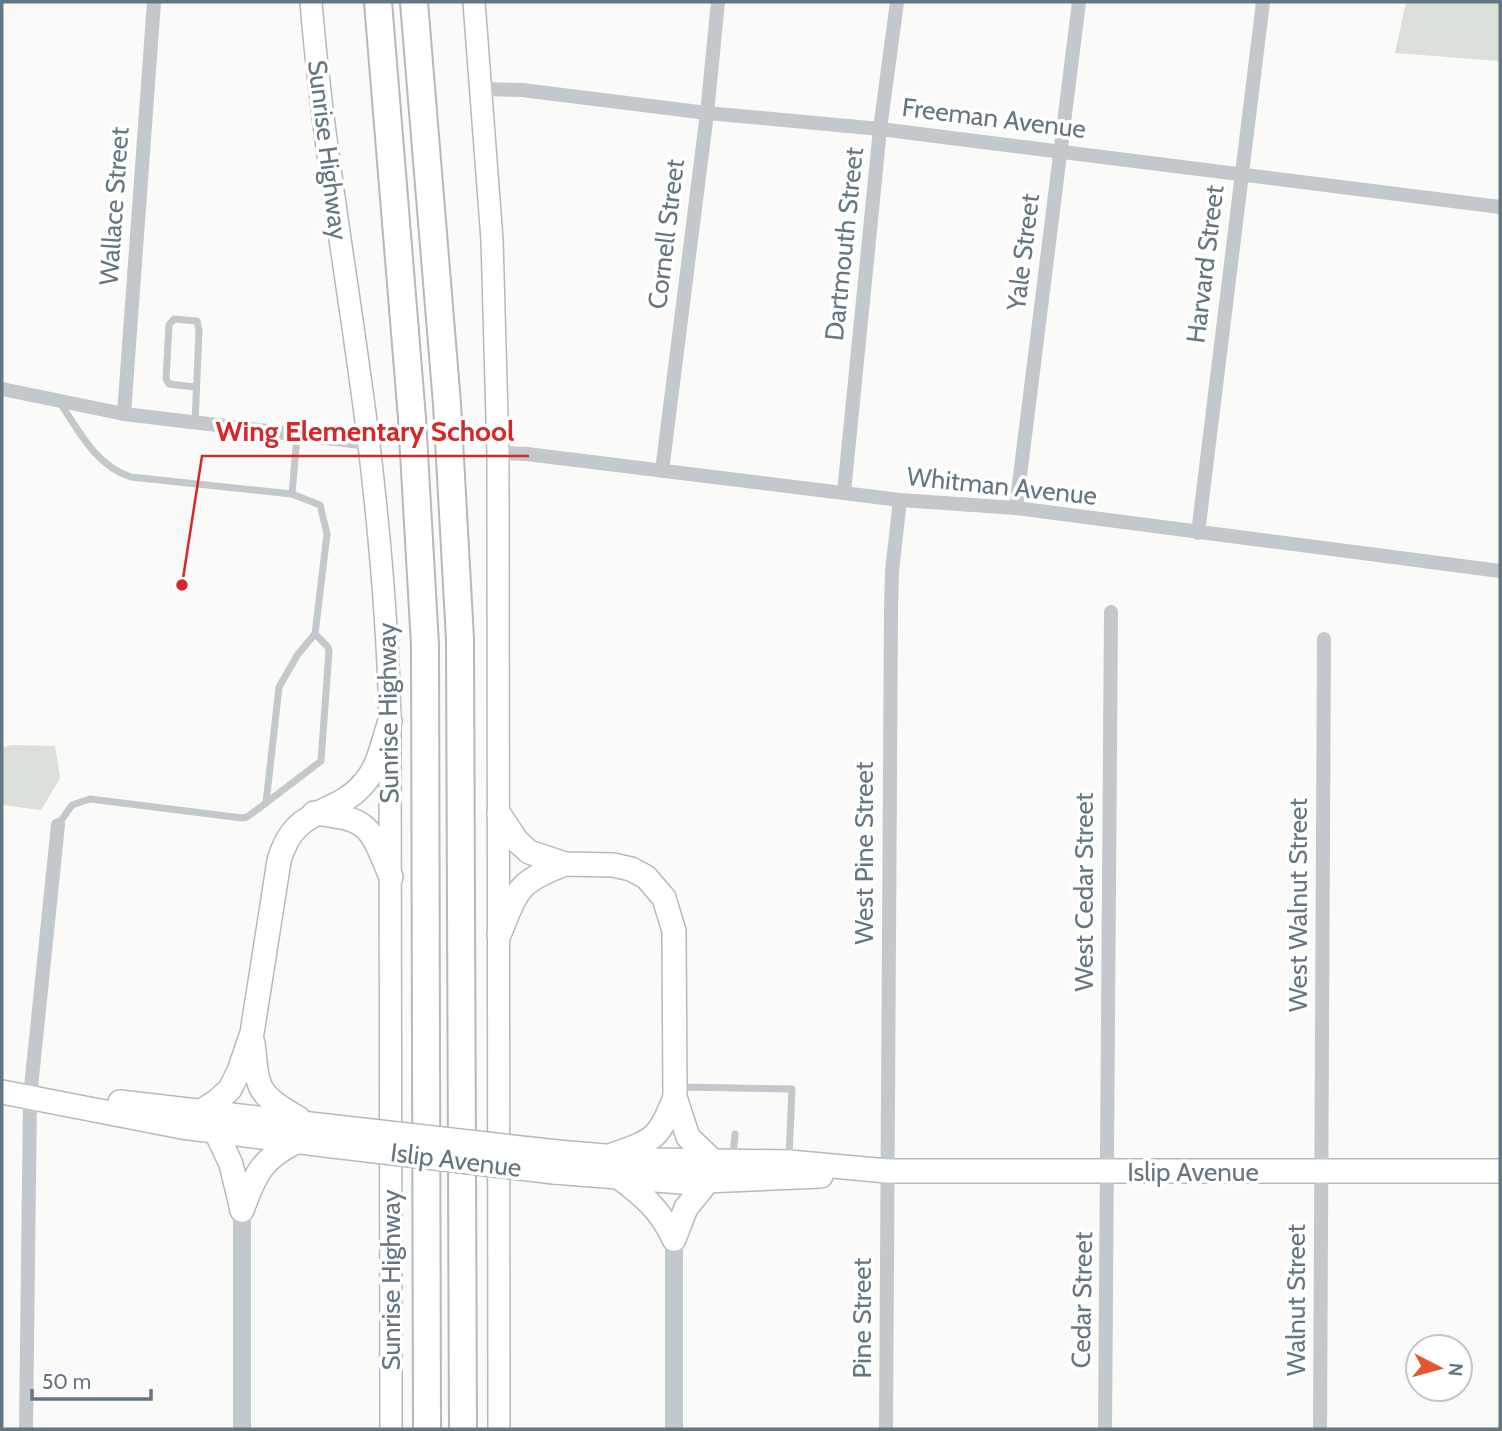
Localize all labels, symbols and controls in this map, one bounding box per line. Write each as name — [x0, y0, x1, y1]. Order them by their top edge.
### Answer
street label: Sunrise Highway — [301, 58, 355, 242]
street label: Freeman Avenue — [900, 91, 1088, 145]
street label: Wallace Street — [93, 126, 136, 286]
street label: Dartmouth Street — [818, 145, 870, 342]
street label: Cornell Street — [641, 157, 691, 311]
street label: Harvard Street — [1179, 183, 1231, 345]
street label: Yale Street — [1000, 192, 1046, 313]
callout: Wing Elementary School — [202, 407, 529, 456]
text: Wing Elementary School — [216, 414, 514, 448]
street label: Whitman Avenue — [905, 460, 1099, 512]
street label: Sunrise Highway — [370, 622, 406, 804]
street label: West Pine Street — [848, 761, 880, 945]
street label: West Cedar Street — [1068, 792, 1100, 992]
street label: West Walnut Street — [1282, 798, 1314, 1012]
street label: Islip Avenue — [389, 1136, 523, 1184]
street label: Islip Avenue — [1127, 1156, 1259, 1188]
street label: Sunrise Highway — [375, 1189, 407, 1371]
street label: Walnut Street — [1280, 1224, 1312, 1376]
street label: Cedar Street — [1065, 1231, 1099, 1369]
street label: Pine Street — [846, 1257, 878, 1378]
north arrow — [1404, 1333, 1474, 1403]
scale bar — [32, 1358, 150, 1402]
text: N — [1443, 1362, 1468, 1378]
text: 50 m — [42, 1369, 91, 1394]

